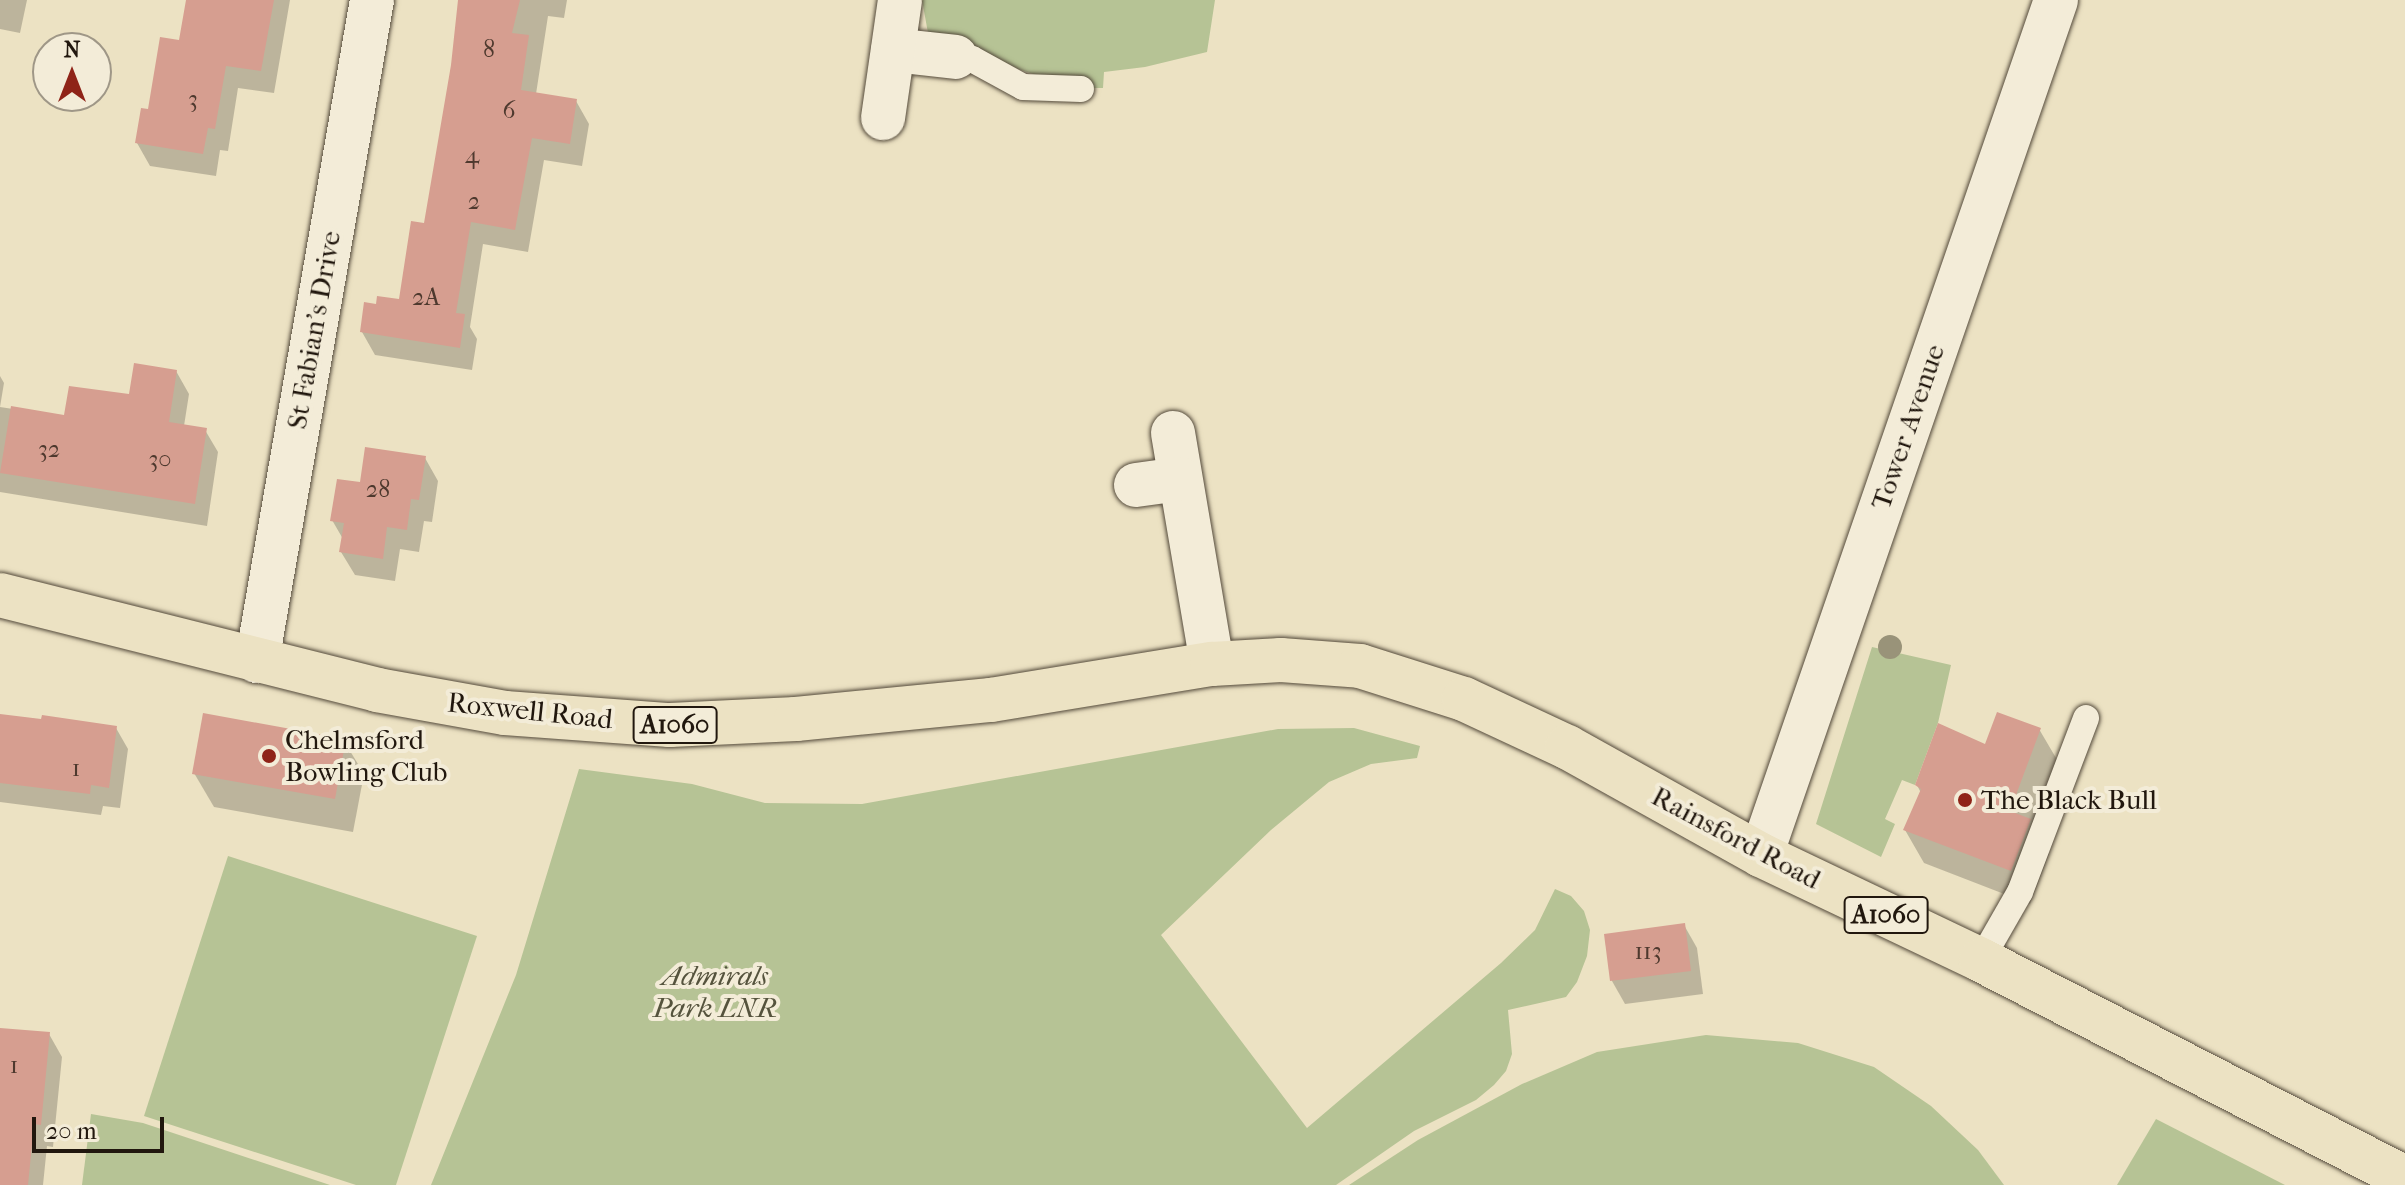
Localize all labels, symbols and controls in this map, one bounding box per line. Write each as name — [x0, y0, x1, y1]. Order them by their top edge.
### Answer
north arrow — [32, 32, 112, 112]
house number: 8 — [483, 36, 495, 64]
text: N — [64, 37, 80, 63]
house number: 3 — [188, 86, 198, 114]
house number: 6 — [503, 97, 515, 125]
house number: 4 — [465, 142, 479, 170]
house number: 2 — [468, 188, 480, 216]
street label: St Fabian's Drive — [280, 228, 348, 432]
house number: 2A — [412, 284, 440, 312]
street label: Tower Avenue — [1864, 340, 1952, 514]
house number: 32 — [38, 436, 60, 464]
house number: 30 — [148, 446, 172, 474]
house number: 28 — [366, 476, 390, 504]
street label: Roxwell Road — [446, 686, 614, 736]
road number: A1060 — [631, 703, 719, 747]
place label: Chelmsford Bowling Club — [285, 723, 448, 789]
marker: Chelmsford Bowling Club — [260, 747, 278, 765]
house number: 1 — [72, 755, 80, 783]
street label: Rainsford Road — [1646, 779, 1826, 897]
place label: The Black Bull — [1981, 783, 2157, 817]
marker: The Black Bull — [1956, 791, 1974, 809]
road number: A1060 — [1842, 893, 1930, 937]
house number: 113 — [1635, 938, 1661, 966]
park label: Admirals Park LNR — [653, 959, 777, 1025]
house number: 1 — [10, 1052, 18, 1080]
scale bar — [36, 1101, 168, 1151]
text: 20 m — [46, 1117, 97, 1145]

